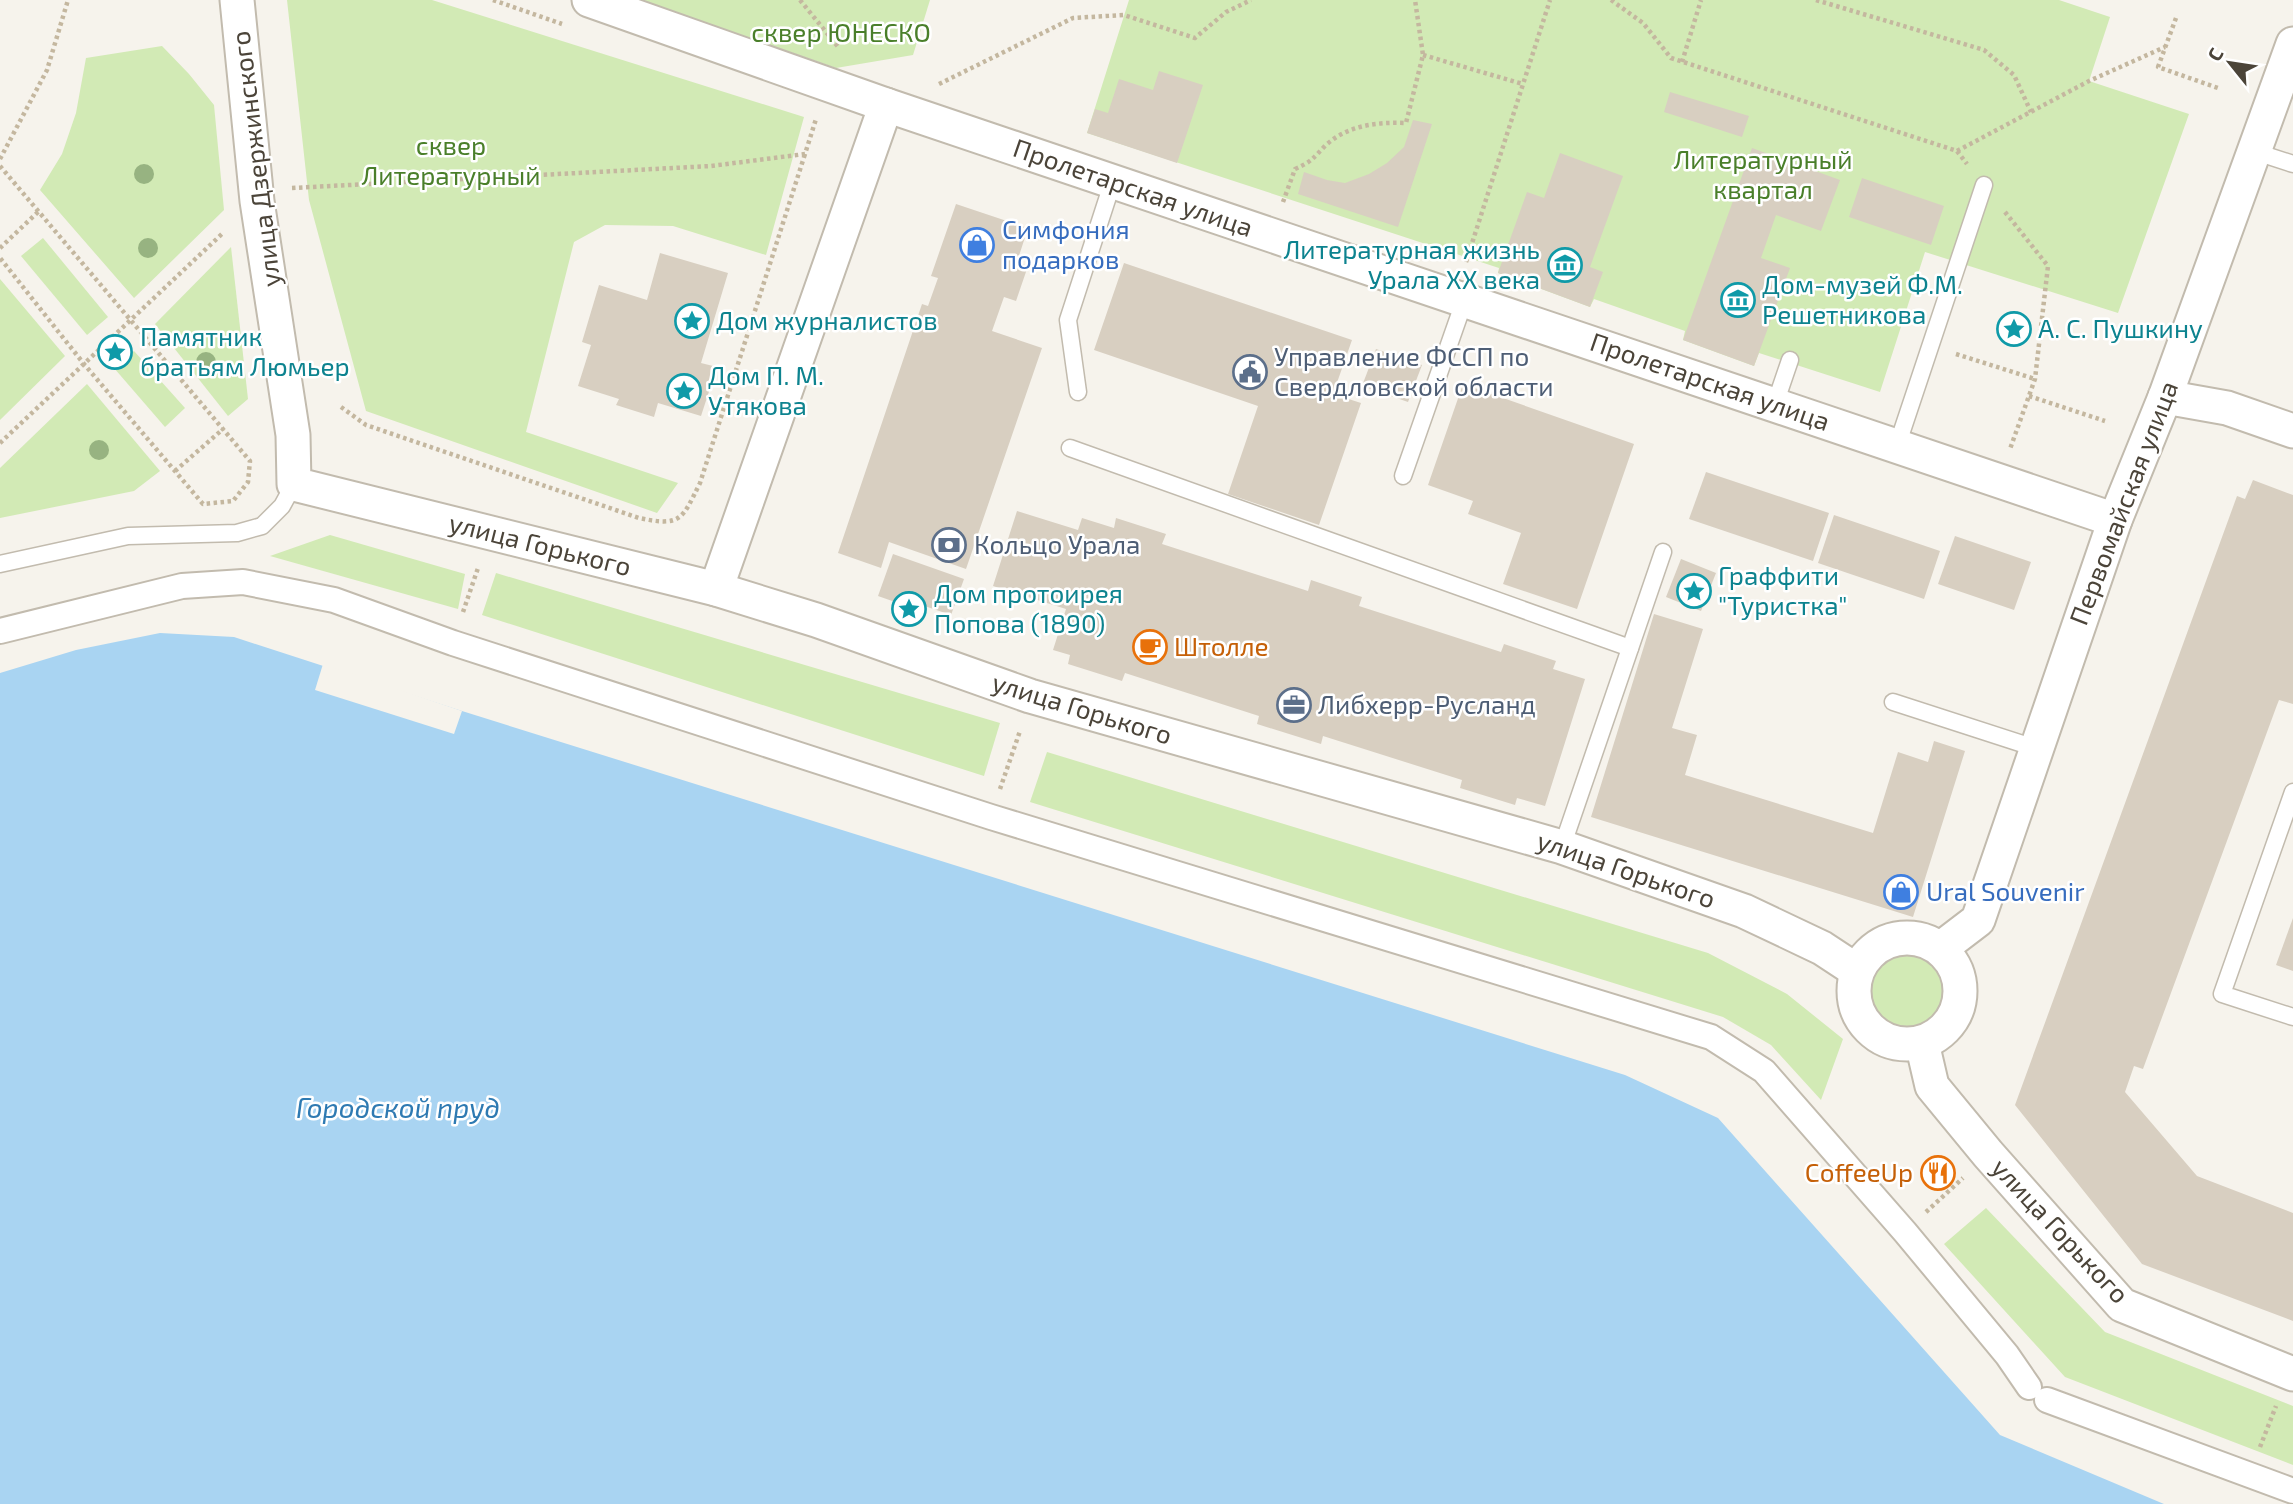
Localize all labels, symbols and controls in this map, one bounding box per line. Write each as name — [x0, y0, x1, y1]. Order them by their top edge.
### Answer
park label: сквер ЮНЕСКО — [751, 16, 931, 47]
north arrow — [2195, 28, 2265, 98]
street label: улица Дзержинского — [223, 29, 287, 289]
text: С — [2202, 44, 2228, 65]
park label: сквер Литературный — [361, 129, 541, 191]
street label: Пролетарская улица — [1009, 131, 1257, 243]
park label: Литературный квартал — [1673, 143, 1853, 204]
place label: Симфония подарков — [1002, 213, 1130, 274]
shop icon: Симфония подарков — [958, 226, 996, 264]
place label: Литературная жизнь Урала XX века — [1283, 233, 1540, 294]
museum icon: Литературная жизнь Урала XX века — [1546, 246, 1584, 284]
place label: Дом-музей Ф.М. Решетникова — [1762, 268, 1963, 329]
museum icon: Дом-музей Ф.М. Решетникова — [1719, 281, 1757, 319]
place icon: Дом журналистов — [673, 302, 711, 340]
place label: Дом журналистов — [716, 304, 938, 336]
place icon: А. С. Пушкину — [1995, 310, 2033, 348]
place label: А. С. Пушкину — [2038, 312, 2203, 344]
place label: Памятник братьям Люмьер — [140, 320, 350, 381]
street label: Пролетарская улица — [1586, 325, 1834, 437]
place icon: Памятник братьям Люмьер — [96, 333, 134, 371]
place label: Управление ФССП по Свердловской области — [1274, 340, 1554, 401]
public building icon: Управление ФССП по Свердловской области — [1231, 353, 1269, 391]
place label: Дом П. М. Утякова — [708, 359, 824, 420]
place icon: Дом П. М. Утякова — [665, 372, 703, 410]
street label: Первомайская улица — [2062, 376, 2184, 629]
street label: улица Горького — [446, 506, 635, 582]
bank icon: Кольцо Урала — [930, 526, 968, 564]
place label: Кольцо Урала — [974, 528, 1140, 559]
place label: Граффити "Туристка" — [1718, 559, 1847, 621]
place icon: Граффити "Туристка" — [1675, 572, 1713, 610]
place label: Дом протоирея Попова (1890) — [934, 577, 1123, 638]
place icon: Дом протоирея Попова (1890) — [890, 590, 928, 628]
cafe icon: Штолле — [1131, 628, 1169, 666]
place label: Штолле — [1174, 630, 1269, 661]
street label: улица Горького — [988, 665, 1176, 751]
office icon: Либхерр-Русланд — [1275, 686, 1313, 724]
place label: Либхерр-Русланд — [1318, 688, 1536, 720]
street label: улица Горького — [1533, 824, 1720, 915]
shop icon: Ural Souvenir — [1882, 873, 1920, 911]
place label: Ural Souvenir — [1926, 875, 2085, 906]
water label: Городской пруд — [296, 1090, 500, 1124]
street label: улица Горького — [1985, 1151, 2136, 1309]
restaurant icon: CoffeeUp — [1919, 1154, 1957, 1192]
place label: CoffeeUp — [1805, 1156, 1913, 1187]

